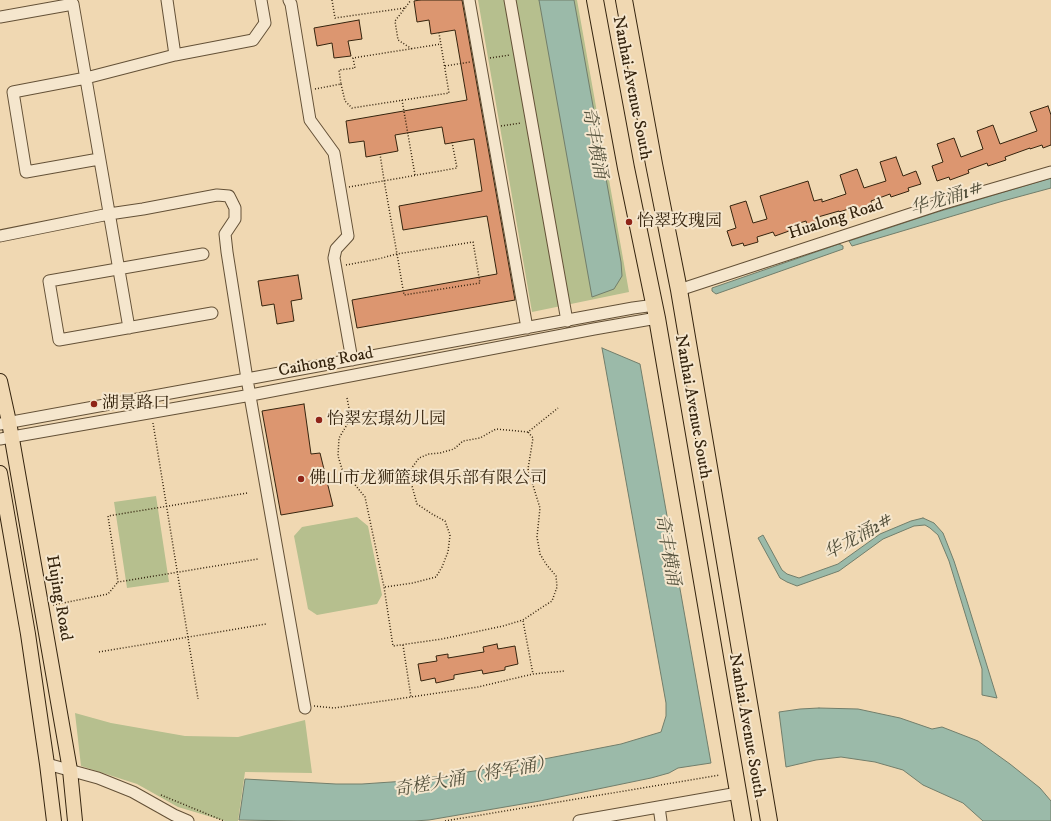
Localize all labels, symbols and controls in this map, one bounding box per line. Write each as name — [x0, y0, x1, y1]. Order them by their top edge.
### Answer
street label: Nanhai Avenue South — [607, 14, 655, 162]
water label: 奇丰横涌 — [576, 106, 610, 180]
water label: 华龙涌1# — [908, 179, 986, 221]
street label: Hualong Road — [786, 195, 886, 245]
place label: 怡翠玫瑰园 — [637, 212, 722, 232]
marker: 怡翠玫瑰园 — [624, 217, 634, 227]
street label: Nanhai Avenue South — [669, 333, 715, 481]
street label: Caihong Road — [277, 344, 375, 382]
place label: 湖景路口 — [102, 394, 170, 414]
marker: 湖景路口 — [89, 399, 99, 409]
place label: 怡翠宏璟幼儿园 — [327, 410, 446, 430]
marker: 怡翠宏璟幼儿园 — [314, 415, 324, 425]
place label: 佛山市龙狮篮球俱乐部有限公司 — [309, 469, 547, 489]
marker: 佛山市龙狮篮球俱乐部有限公司 — [296, 474, 306, 484]
water label: 华龙涌2# — [821, 510, 897, 566]
water label: 奇丰横涌 — [649, 513, 683, 587]
street label: Hujing Road — [40, 554, 76, 642]
street label: Nanhai Avenue South — [723, 652, 769, 800]
water label: 奇槎大涌（将军涌） — [392, 753, 556, 803]

